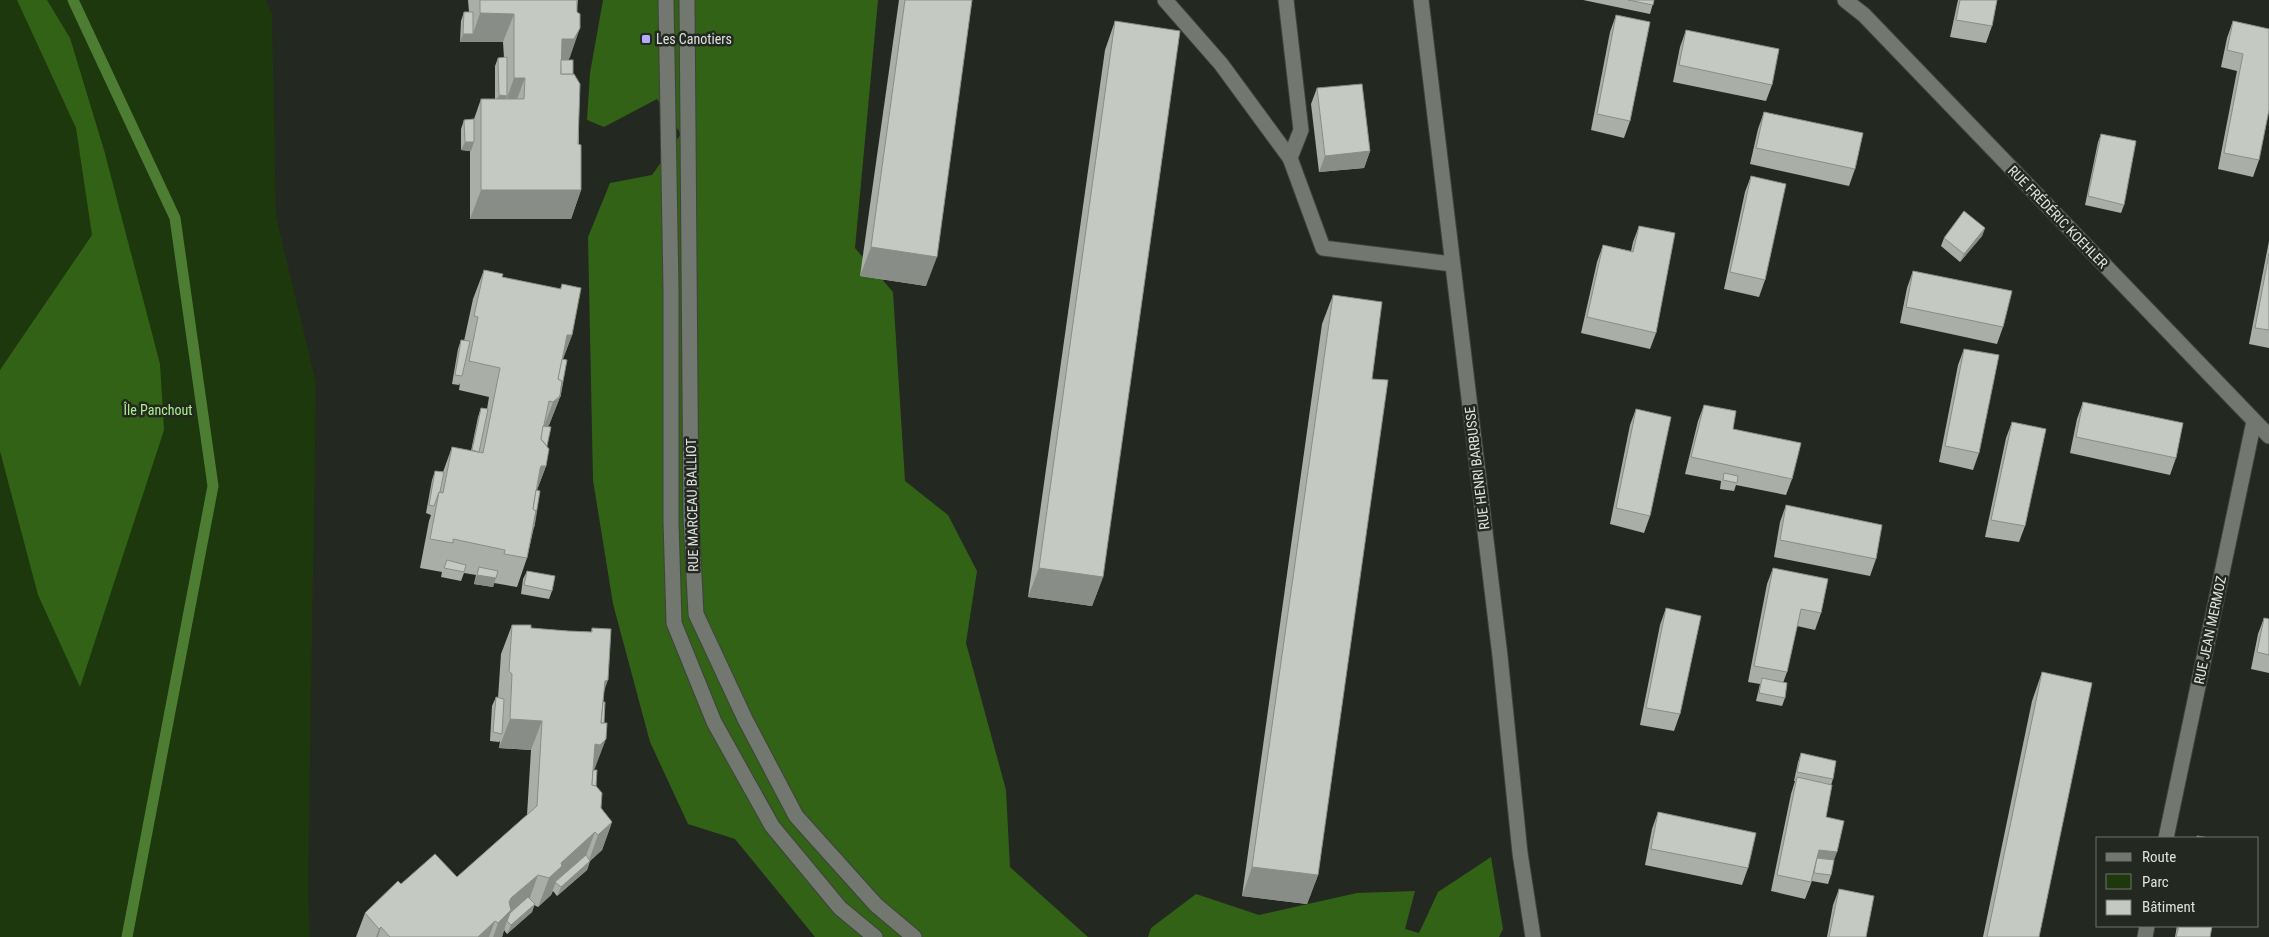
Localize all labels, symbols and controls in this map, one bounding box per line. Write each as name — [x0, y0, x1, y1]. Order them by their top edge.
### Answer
place label: Les Canotiers — [656, 31, 732, 47]
marker: Les Canotiers — [640, 33, 652, 45]
street label: RUE FRÉDÉRIC KOEHLER — [2005, 162, 2112, 272]
park label: Île Panchout — [123, 401, 192, 418]
street label: RUE HENRI BARBUSSE — [1461, 405, 1493, 531]
street label: RUE MARCEAU BALLIOT — [683, 438, 701, 572]
street label: RUE JEAN MERMOZ — [2191, 574, 2229, 686]
legend — [2096, 837, 2259, 927]
text: Route — [2142, 848, 2176, 866]
text: Parc — [2142, 873, 2169, 891]
text: Bâtiment — [2142, 898, 2195, 916]

